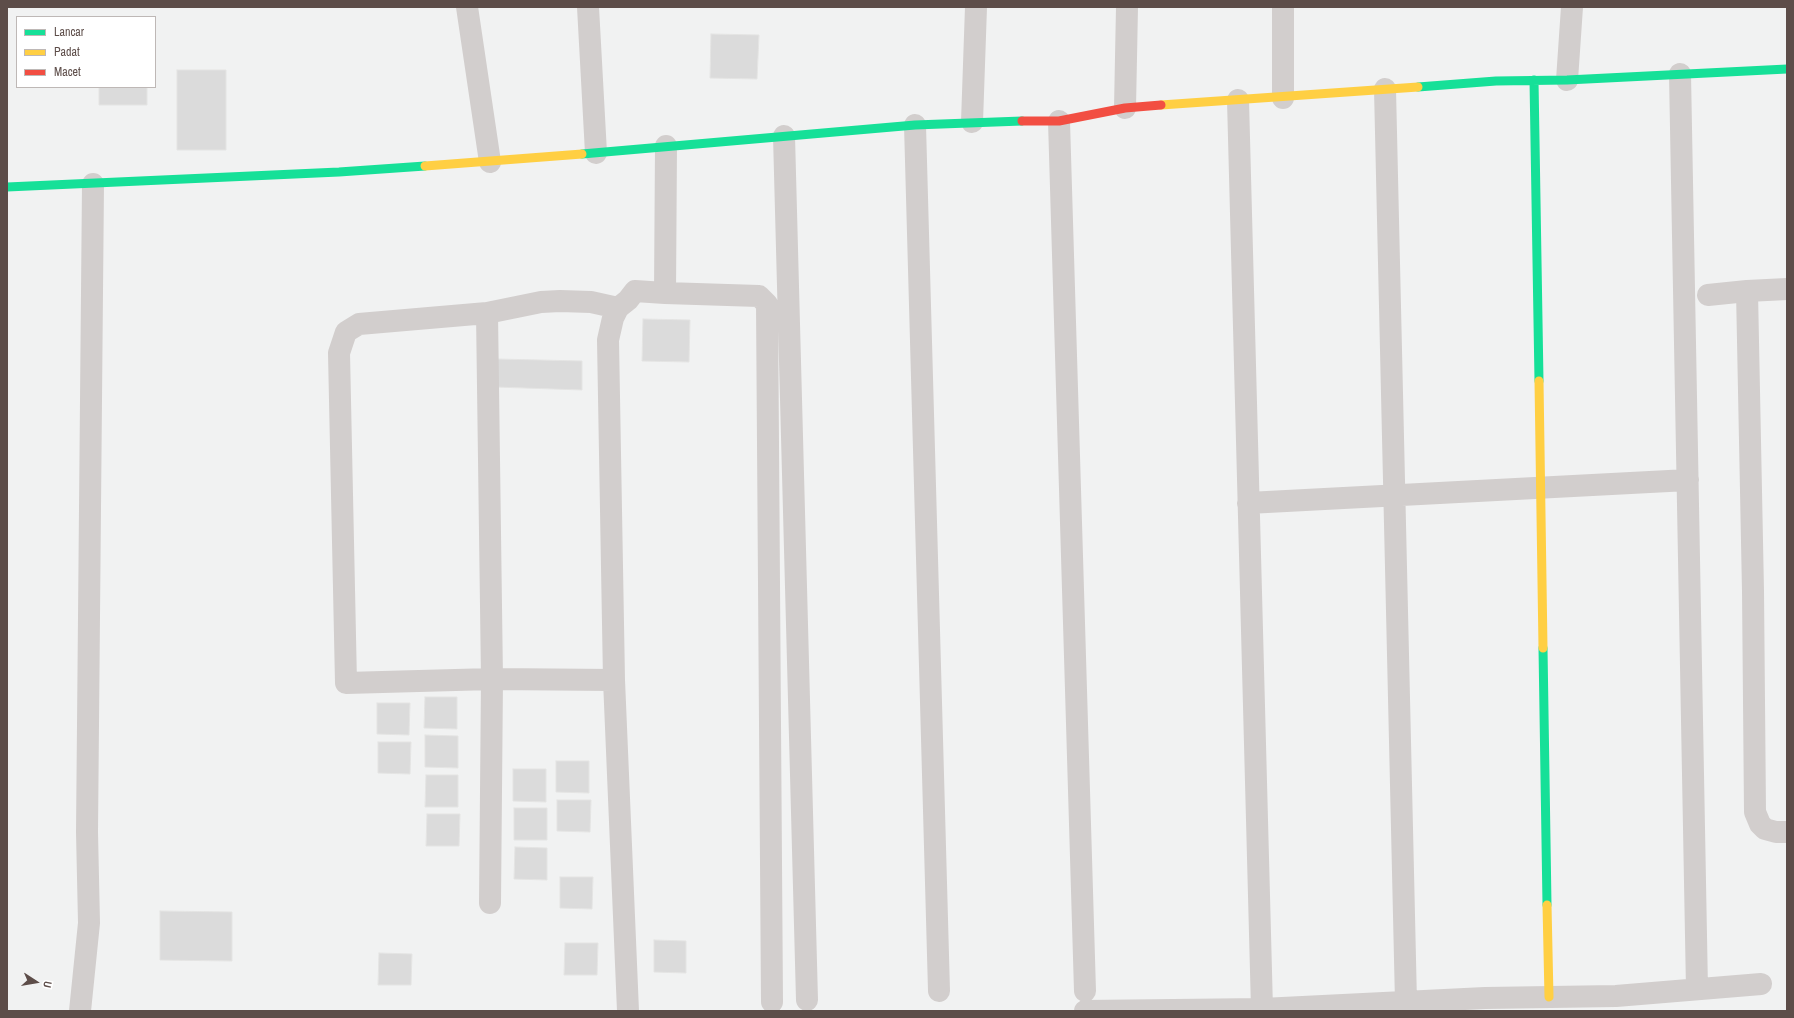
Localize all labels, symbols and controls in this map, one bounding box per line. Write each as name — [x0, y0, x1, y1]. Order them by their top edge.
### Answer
legend — [16, 16, 156, 88]
text: Lancar — [54, 24, 84, 40]
text: Padat — [54, 44, 80, 60]
text: Macet — [54, 64, 81, 80]
north arrow — [16, 962, 56, 1002]
text: U — [40, 980, 55, 989]

